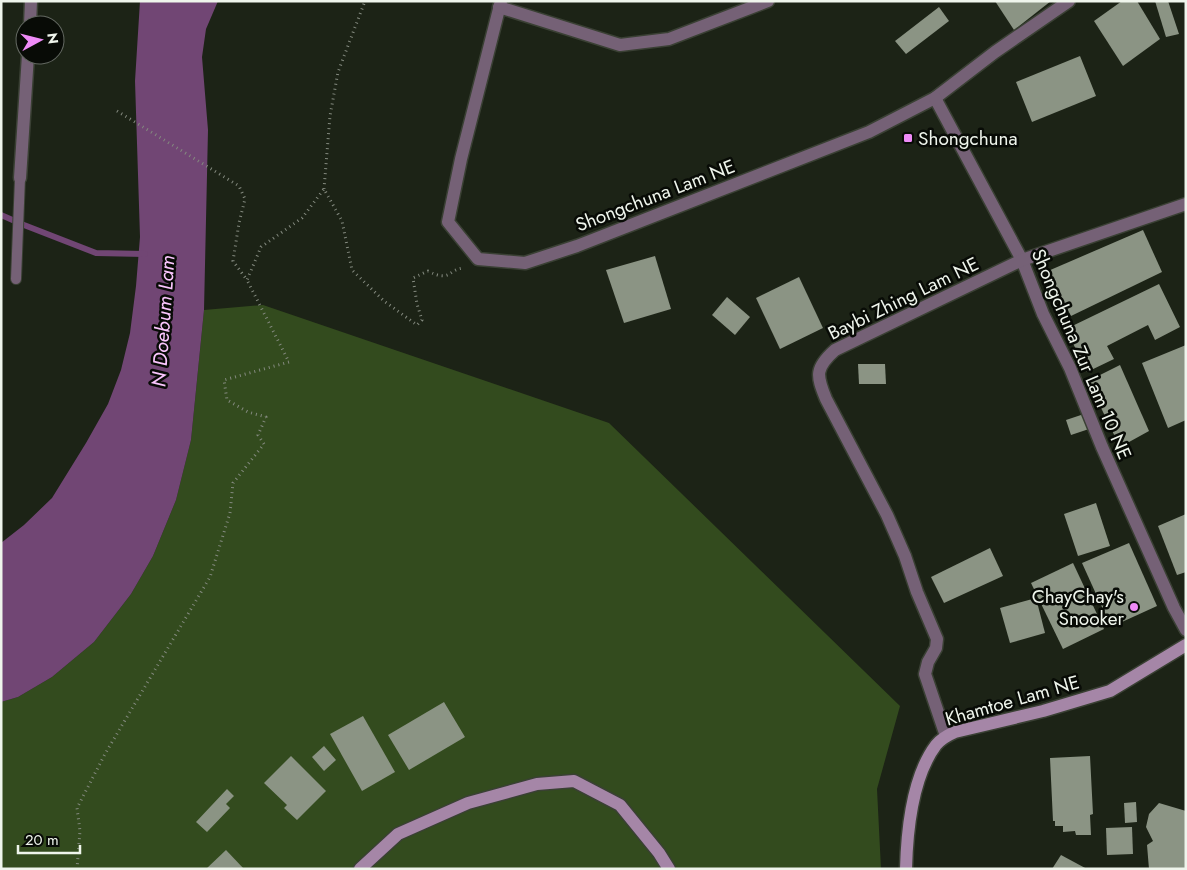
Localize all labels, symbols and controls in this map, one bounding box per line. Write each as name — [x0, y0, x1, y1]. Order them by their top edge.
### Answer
north arrow — [15, 15, 65, 65]
text: N — [42, 32, 64, 45]
place label: Shongchuna — [918, 125, 1018, 152]
marker: Shongchuna — [902, 132, 914, 144]
street label: Shongchuna Lam NE — [572, 153, 739, 238]
street label: Shongchuna Zur Lam 10 NE — [1025, 245, 1138, 464]
street label: Baybi Zhing Lam NE — [823, 250, 983, 347]
water label: N Doebum Lam — [144, 254, 183, 388]
place label: ChayChay's Snooker — [1032, 583, 1124, 632]
marker: ChayChay's Snooker — [1128, 601, 1140, 613]
street label: Khamtoe Lam NE — [942, 668, 1082, 733]
scale bar — [18, 822, 80, 854]
text: 20 m — [25, 829, 59, 851]

